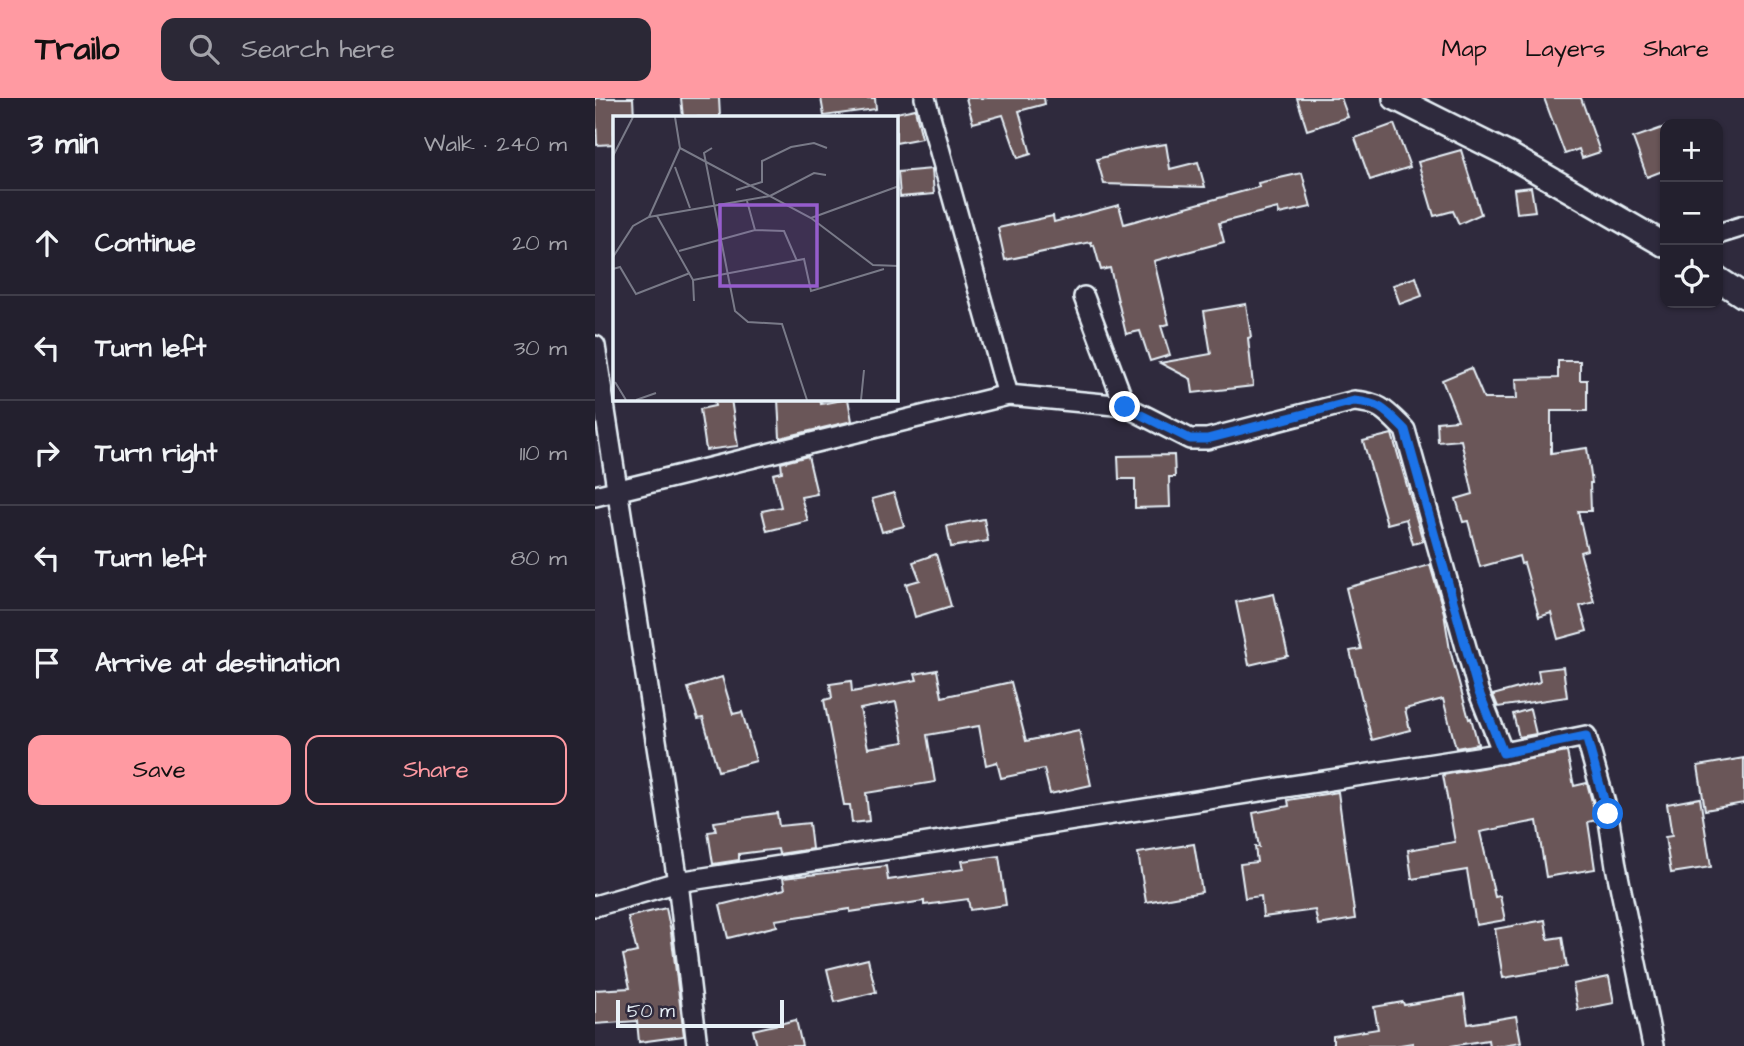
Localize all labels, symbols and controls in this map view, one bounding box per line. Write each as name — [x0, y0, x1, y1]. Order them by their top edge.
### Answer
search box — [161, 18, 651, 81]
text: Trailo — [35, 26, 119, 72]
icon: search — [185, 30, 223, 68]
text: Search here — [241, 31, 395, 67]
text: Map — [1442, 32, 1487, 66]
text: Layers — [1525, 32, 1605, 66]
text: Share — [1643, 32, 1709, 66]
inset map — [613, 116, 898, 401]
map controls — [1660, 119, 1723, 308]
button: + — [1660, 119, 1723, 182]
text: 3 min — [28, 123, 98, 165]
text: Walk · 240 m — [424, 128, 567, 160]
button: − — [1660, 182, 1723, 245]
icon: ahead — [28, 224, 66, 262]
text: Continue — [95, 225, 196, 261]
text: 20 m — [512, 227, 567, 259]
button: locate — [1660, 245, 1723, 308]
icon: left — [28, 329, 66, 367]
text: Turn left — [95, 330, 206, 366]
text: 30 m — [514, 332, 567, 364]
route end — [1109, 391, 1140, 422]
icon: right — [28, 434, 66, 472]
text: Turn right — [95, 435, 217, 471]
text: 110 m — [519, 437, 567, 469]
icon: left — [28, 539, 66, 577]
text: Turn left — [95, 540, 206, 576]
text: 80 m — [510, 542, 567, 574]
icon: arrive — [28, 644, 66, 682]
text: Arrive at destination — [95, 645, 340, 681]
button: Save — [28, 735, 291, 805]
button: Share — [305, 735, 567, 805]
route start — [1592, 798, 1623, 829]
scale bar — [616, 997, 784, 1029]
text: 50 m — [627, 998, 675, 1025]

